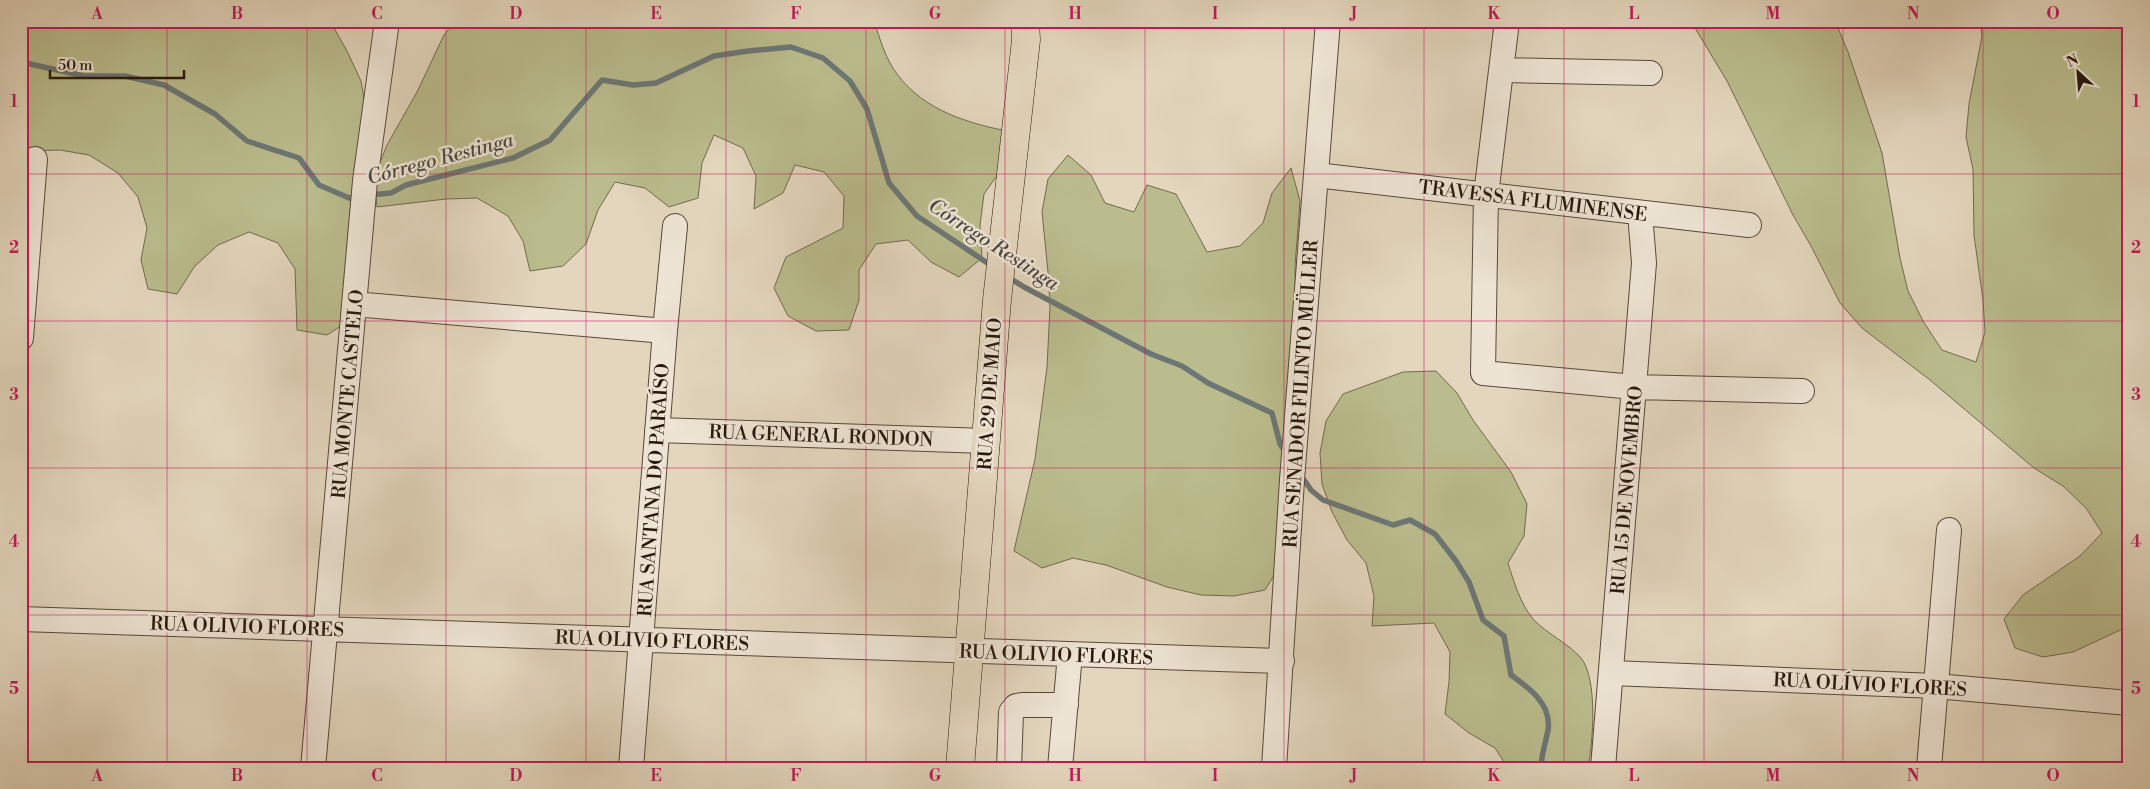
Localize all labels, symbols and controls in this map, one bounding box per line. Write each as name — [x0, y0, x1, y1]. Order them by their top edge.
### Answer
text: A — [90, 4, 103, 24]
text: B — [231, 4, 243, 24]
text: C — [371, 4, 383, 24]
text: D — [510, 4, 523, 24]
text: E — [650, 4, 662, 24]
text: F — [790, 4, 802, 24]
text: G — [929, 4, 942, 24]
text: H — [1068, 4, 1082, 24]
text: I — [1212, 4, 1218, 24]
text: J — [1349, 4, 1357, 24]
text: K — [1488, 4, 1502, 24]
text: L — [1629, 4, 1640, 24]
text: M — [1766, 4, 1781, 24]
text: N — [1907, 4, 1920, 24]
text: O — [2046, 4, 2060, 24]
scale bar — [50, 48, 184, 80]
north arrow — [2052, 48, 2102, 98]
text: N — [2064, 51, 2082, 72]
text: 50 m — [58, 56, 92, 75]
text: 1 — [10, 92, 18, 112]
text: 1 — [2132, 92, 2140, 112]
water label: Córrego Restinga — [364, 128, 517, 191]
street label: TRAVESSA FLUMINENSE — [1417, 175, 1649, 227]
water label: Córrego Restinga — [923, 194, 1064, 297]
text: 2 — [9, 238, 19, 258]
street label: RUA SENADOR FILINTO MÜLLER — [1277, 238, 1324, 549]
text: 2 — [2131, 238, 2141, 258]
street label: RUA MONTE CASTELO — [327, 288, 369, 500]
street label: RUA 29 DE MAIO — [973, 317, 1007, 471]
street label: RUA SANTANA DO PARAÍSO — [632, 362, 675, 618]
text: 3 — [9, 385, 19, 405]
street label: RUA 15 DE NOVEMBRO — [1606, 385, 1648, 595]
text: 3 — [2131, 385, 2141, 405]
street label: RUA GENERAL RONDON — [708, 420, 934, 452]
text: 4 — [9, 532, 20, 552]
text: 4 — [2131, 532, 2142, 552]
street label: RUA OLIVIO FLORES — [149, 612, 344, 642]
street label: RUA OLIVIO FLORES — [554, 626, 749, 656]
street label: RUA OLIVIO FLORES — [958, 640, 1153, 670]
street label: RUA OLÍVIO FLORES — [1772, 667, 1968, 702]
text: 5 — [9, 679, 19, 699]
text: 5 — [2131, 679, 2141, 699]
text: A — [90, 766, 103, 786]
text: B — [231, 766, 243, 786]
text: C — [371, 766, 383, 786]
text: D — [510, 766, 523, 786]
text: E — [650, 766, 662, 786]
text: F — [790, 766, 802, 786]
text: G — [929, 766, 942, 786]
text: H — [1068, 766, 1082, 786]
text: I — [1212, 766, 1218, 786]
text: J — [1349, 766, 1357, 786]
text: K — [1488, 766, 1502, 786]
text: L — [1629, 766, 1640, 786]
text: M — [1766, 766, 1781, 786]
text: N — [1907, 766, 1920, 786]
text: O — [2046, 766, 2060, 786]

